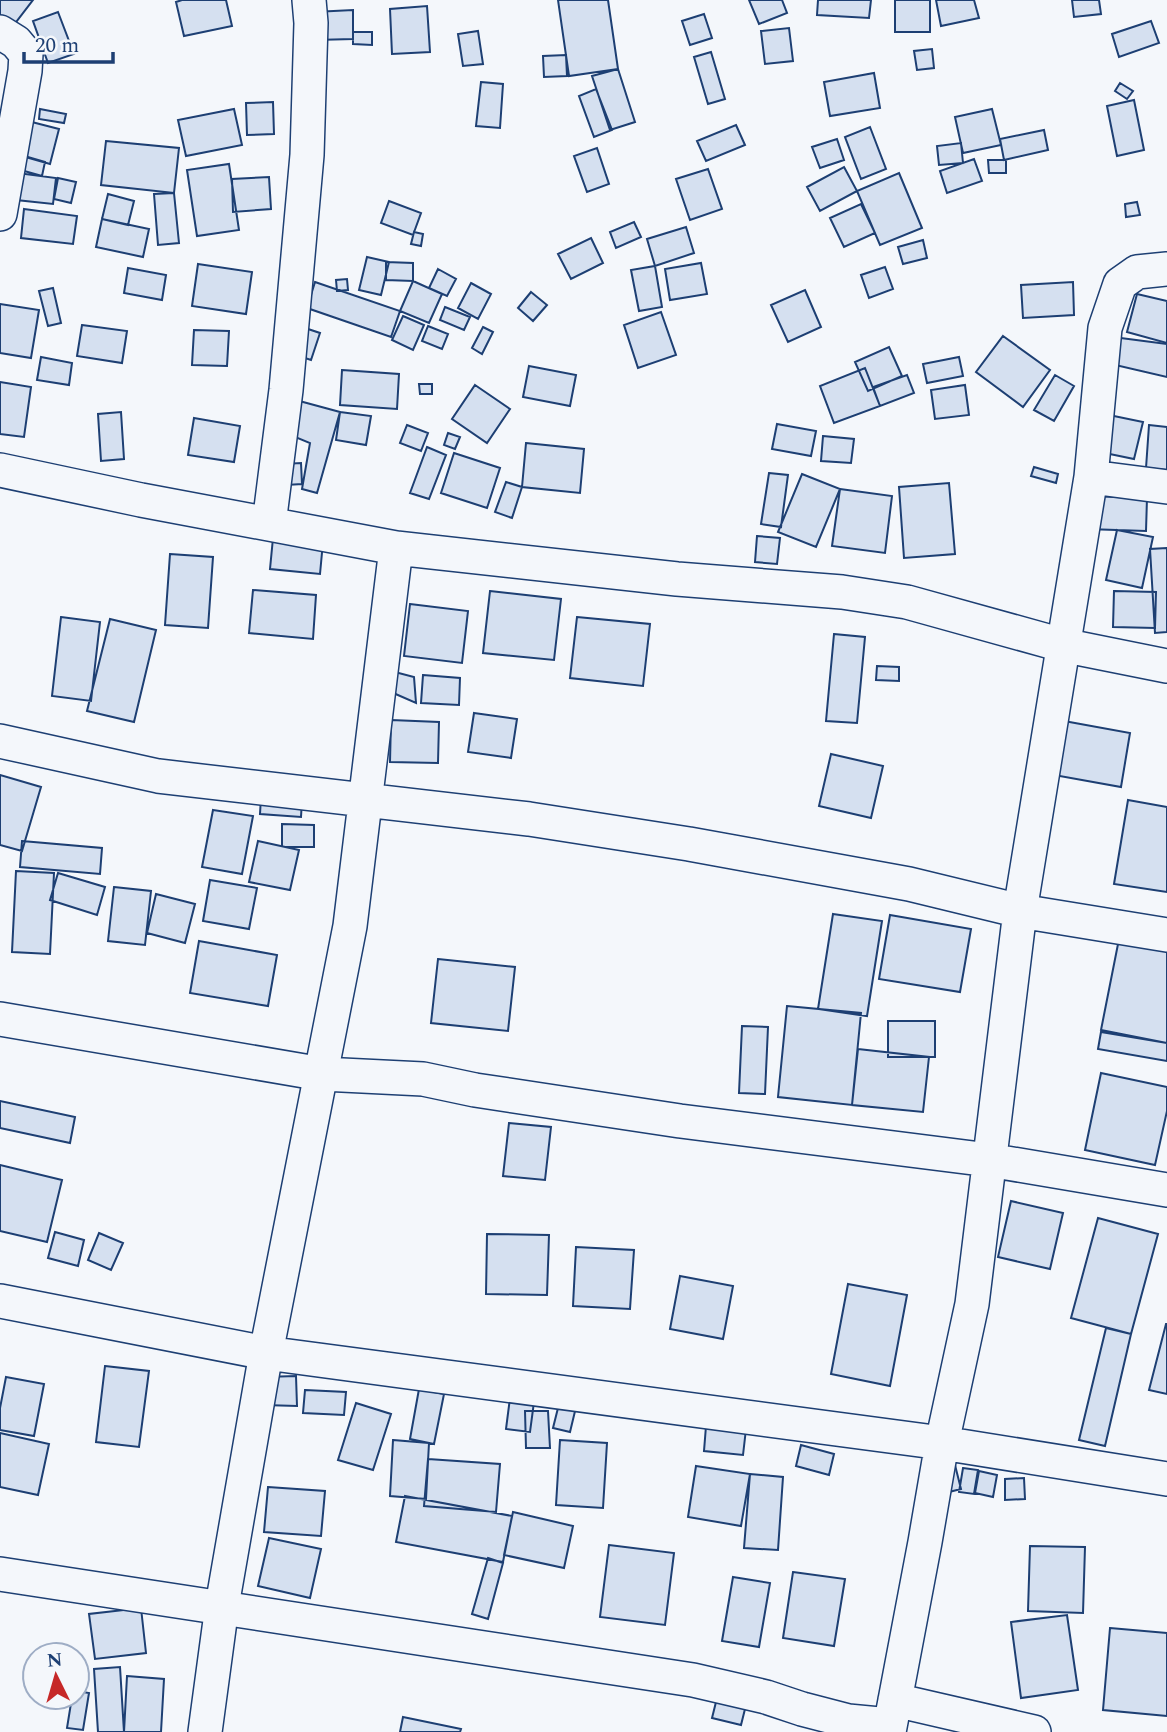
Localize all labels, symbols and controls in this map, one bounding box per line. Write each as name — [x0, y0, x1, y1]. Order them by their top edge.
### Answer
scale bar — [24, 21, 114, 65]
text: 20 m — [35, 30, 79, 62]
north arrow — [21, 1641, 91, 1711]
text: N — [46, 1645, 64, 1676]

